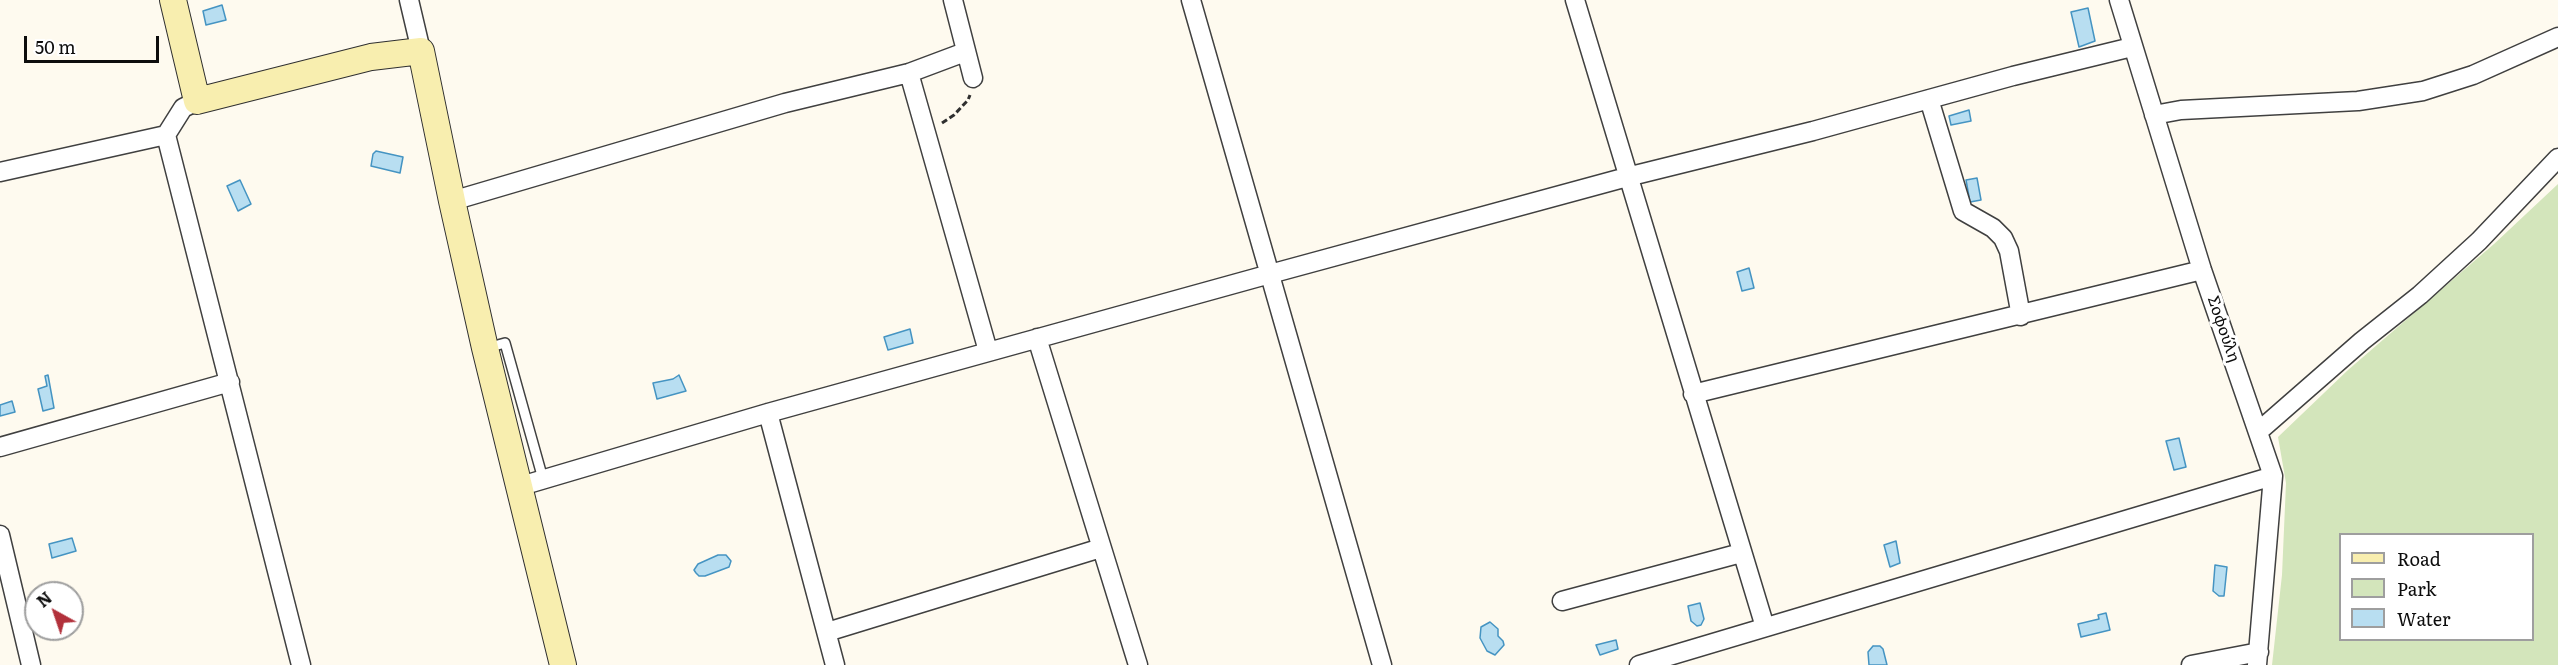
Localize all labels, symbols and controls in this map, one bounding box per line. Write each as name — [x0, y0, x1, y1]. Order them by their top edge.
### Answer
scale bar — [27, 24, 162, 62]
text: 50 m — [35, 33, 76, 60]
street label: Σοφούλη — [2203, 293, 2243, 365]
legend — [2339, 533, 2534, 641]
text: Road — [2397, 545, 2441, 572]
text: Park — [2397, 575, 2436, 602]
north arrow — [24, 581, 84, 641]
text: N — [31, 585, 57, 612]
text: Water — [2397, 605, 2450, 632]

